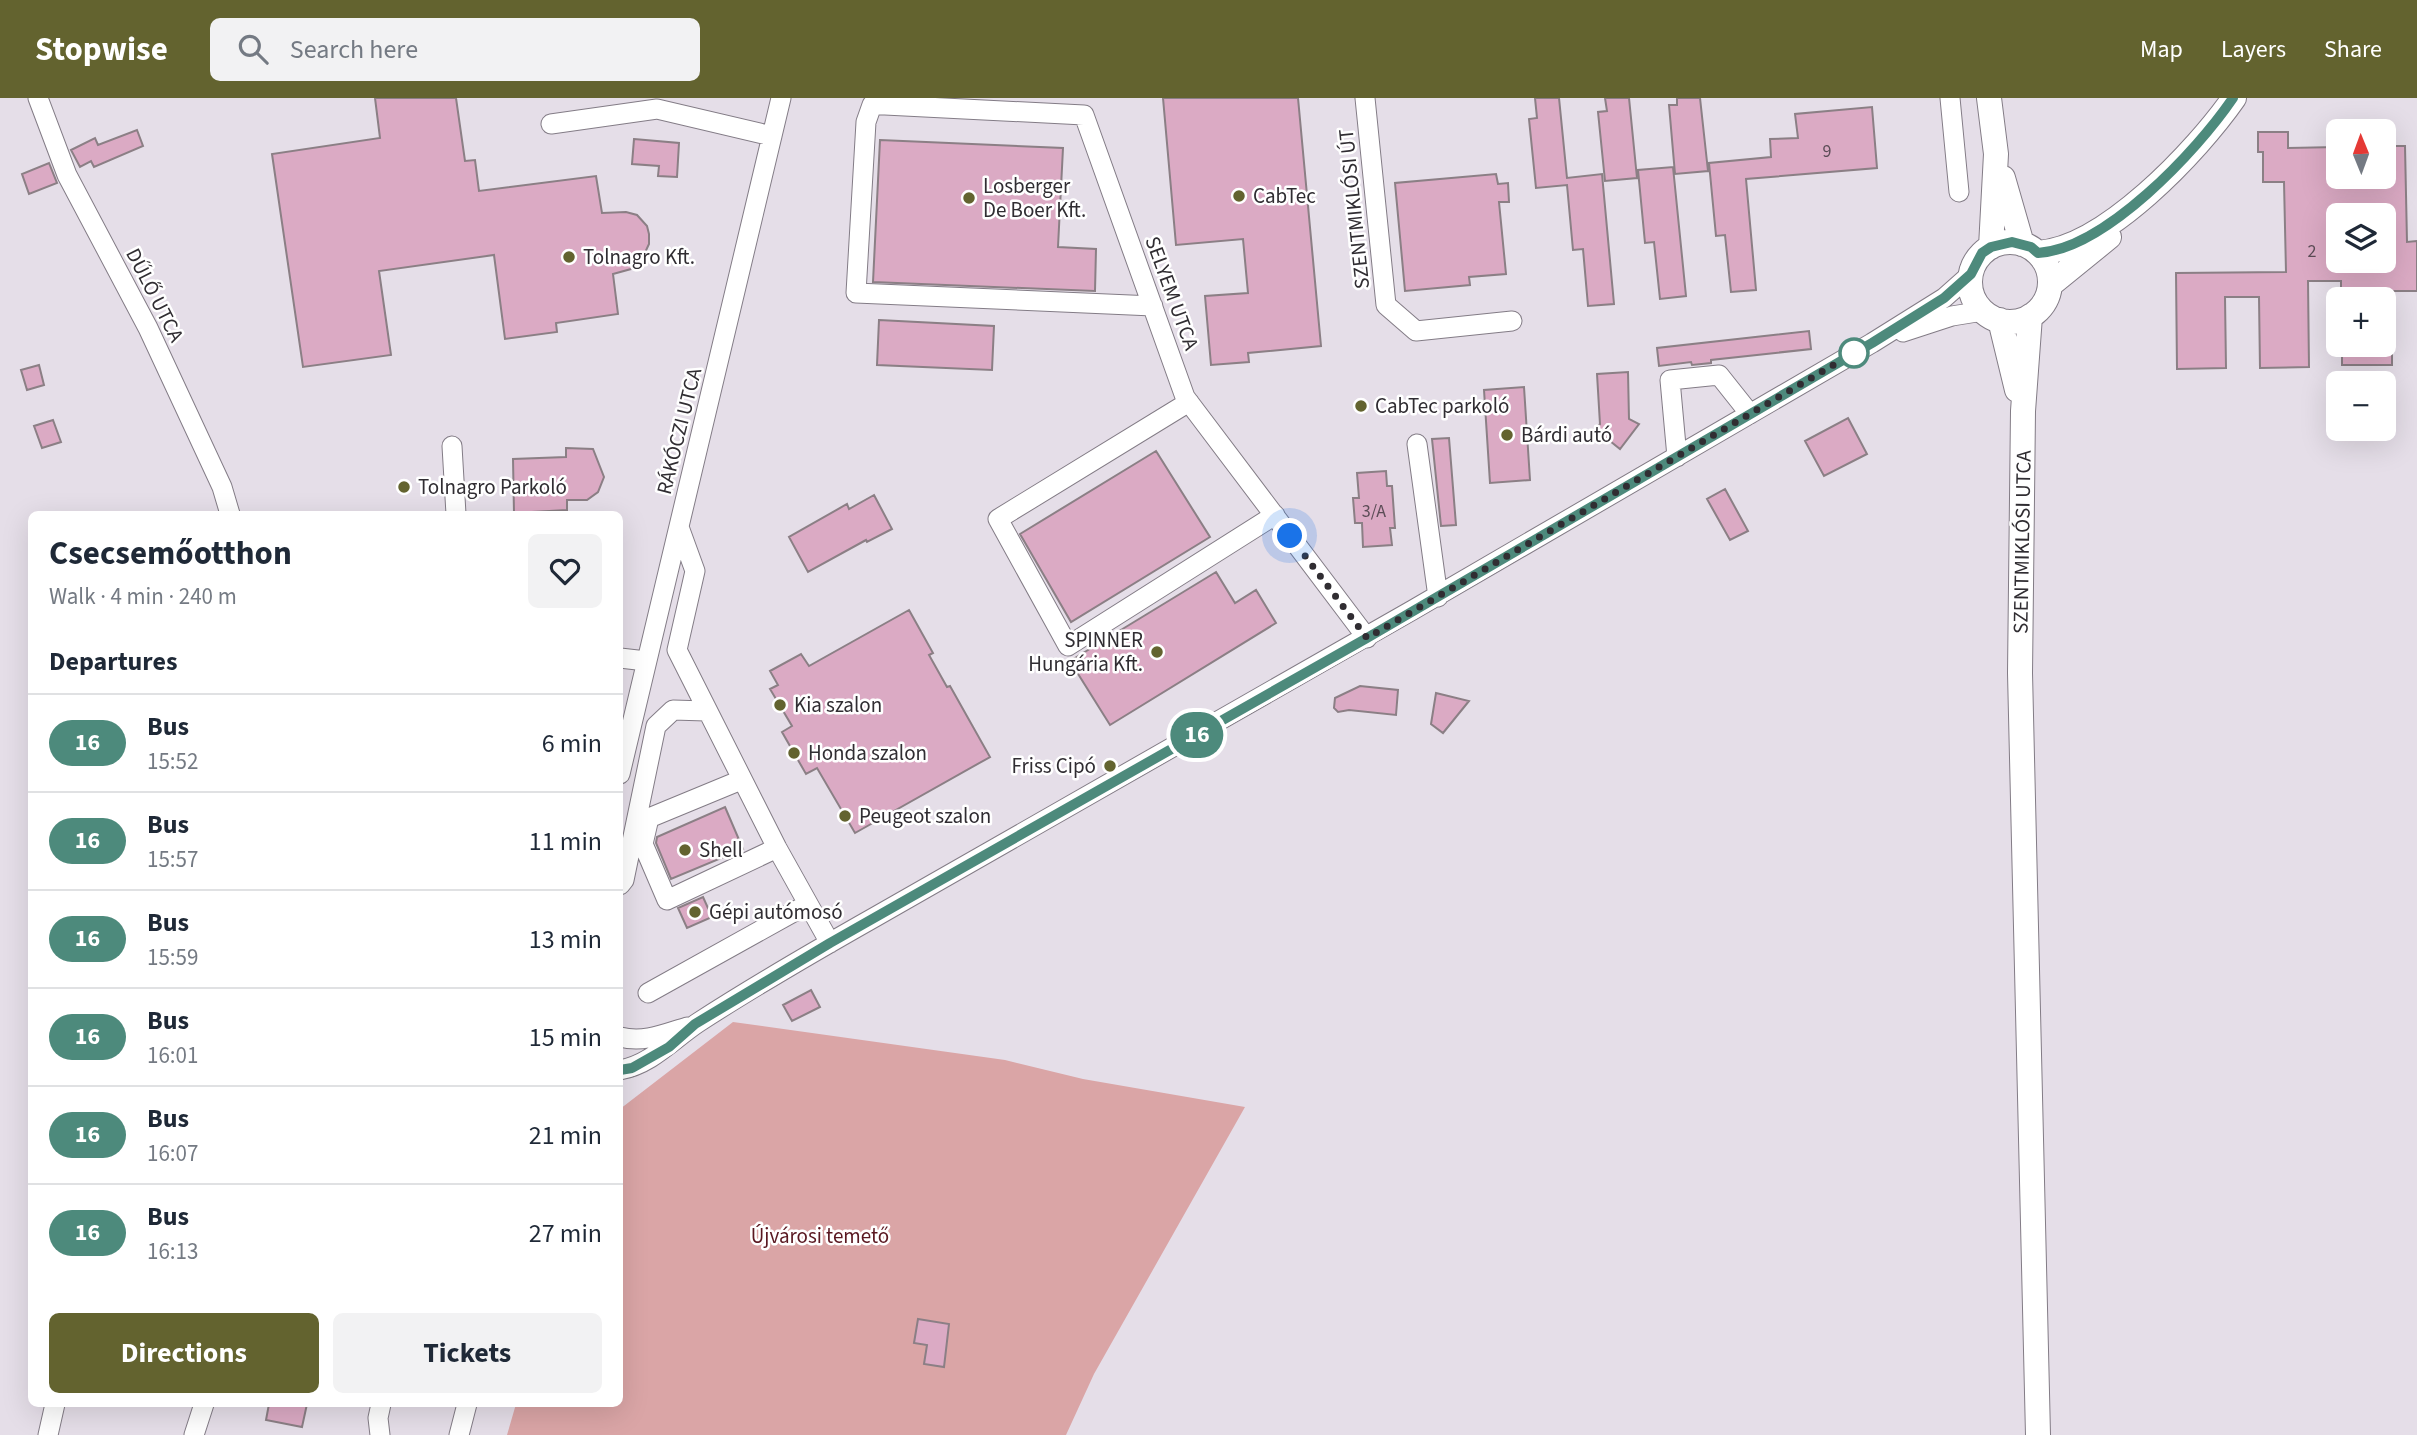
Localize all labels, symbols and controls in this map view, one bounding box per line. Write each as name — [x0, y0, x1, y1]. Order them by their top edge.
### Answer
search box — [210, 18, 700, 81]
text: Stopwise — [35, 26, 168, 73]
icon: search — [234, 30, 272, 68]
text: Search here — [290, 31, 418, 68]
text: Map — [2140, 32, 2183, 67]
text: Layers — [2221, 32, 2286, 67]
text: Share — [2324, 32, 2382, 67]
north arrow — [2326, 119, 2396, 189]
map controls — [2326, 119, 2396, 441]
street label: SZENTMIKLÓSI ÚT — [1331, 128, 1377, 290]
house number: 9 — [1823, 139, 1832, 164]
place label: Losberger De Boer Kft. — [983, 171, 1086, 225]
place label: CabTec — [1253, 181, 1316, 211]
marker: CabTec — [1231, 188, 1247, 204]
marker: Losberger De Boer Kft. — [961, 190, 977, 206]
button: layers — [2326, 203, 2396, 273]
street label: SELYEM UTCA — [1138, 232, 1207, 355]
house number: 2 — [2308, 239, 2317, 264]
place label: Tolnagro Kft. — [583, 242, 695, 272]
street label: DŰLŐ UTCA — [118, 243, 192, 348]
marker: Tolnagro Kft. — [561, 249, 577, 265]
button: + — [2326, 287, 2396, 357]
unlabelled marker — [1839, 338, 1869, 368]
street label: RÁKÓCZI UTCA — [649, 364, 709, 497]
button: − — [2326, 371, 2396, 441]
place label: CabTec parkoló — [1375, 391, 1509, 421]
marker: CabTec parkoló — [1353, 398, 1369, 414]
place label: Bárdi autó — [1521, 420, 1612, 450]
marker: Bárdi autó — [1499, 427, 1515, 443]
street label: SZENTMIKLÓSI UTCA — [2005, 449, 2039, 634]
place label: Tolnagro Parkoló — [418, 472, 567, 502]
marker: Tolnagro Parkoló — [396, 479, 412, 495]
house number: 3/A — [1362, 499, 1386, 524]
your location — [1272, 518, 1307, 553]
text: Csecsemőotthon — [49, 530, 292, 577]
button: heart — [528, 534, 602, 608]
text: Walk · 4 min · 240 m — [49, 580, 237, 613]
place label: SPINNER Hungária Kft. — [1028, 625, 1143, 679]
text: Departures — [49, 643, 177, 680]
marker: SPINNER Hungária Kft. — [1149, 644, 1165, 660]
place label: Kia szalon — [794, 690, 882, 720]
marker: Kia szalon — [772, 697, 788, 713]
text: Bus — [147, 708, 189, 745]
line badge: 16 — [1166, 712, 1228, 758]
text: 16 — [1184, 717, 1210, 752]
text: 16 — [75, 725, 100, 760]
text: 6 min — [542, 725, 602, 762]
place label: Honda szalon — [808, 738, 927, 768]
text: 15:52 — [147, 745, 198, 778]
marker: Honda szalon — [786, 745, 802, 761]
place label: Friss Cipó — [1012, 751, 1096, 781]
marker: Friss Cipó — [1102, 758, 1118, 774]
place label: Peugeot szalon — [859, 801, 991, 831]
text: Bus — [147, 806, 189, 843]
marker: Peugeot szalon — [837, 808, 853, 824]
text: 16 — [75, 823, 100, 858]
text: 11 min — [529, 823, 602, 860]
place label: Shell — [699, 835, 743, 865]
marker: Shell — [677, 842, 693, 858]
text: 15:57 — [147, 843, 198, 876]
place label: Gépi autómosó — [709, 897, 843, 927]
text: Bus — [147, 904, 189, 941]
marker: Gépi autómosó — [687, 904, 703, 920]
text: 16 — [75, 921, 100, 956]
text: 13 min — [529, 921, 602, 958]
text: 15:59 — [147, 941, 198, 974]
text: Bus — [147, 1002, 189, 1039]
text: 16 — [75, 1019, 100, 1054]
text: 15 min — [529, 1019, 602, 1056]
text: 16:01 — [147, 1039, 198, 1072]
text: Bus — [147, 1100, 189, 1137]
text: 16 — [75, 1117, 100, 1152]
text: 21 min — [529, 1117, 602, 1154]
text: 16:07 — [147, 1137, 198, 1170]
text: Bus — [147, 1198, 189, 1235]
text: 16 — [75, 1215, 100, 1250]
text: 27 min — [529, 1215, 602, 1252]
park label: Újvárosi temető — [751, 1221, 889, 1251]
text: 16:13 — [147, 1235, 198, 1268]
button: Directions — [49, 1313, 319, 1393]
button: Tickets — [333, 1313, 602, 1393]

